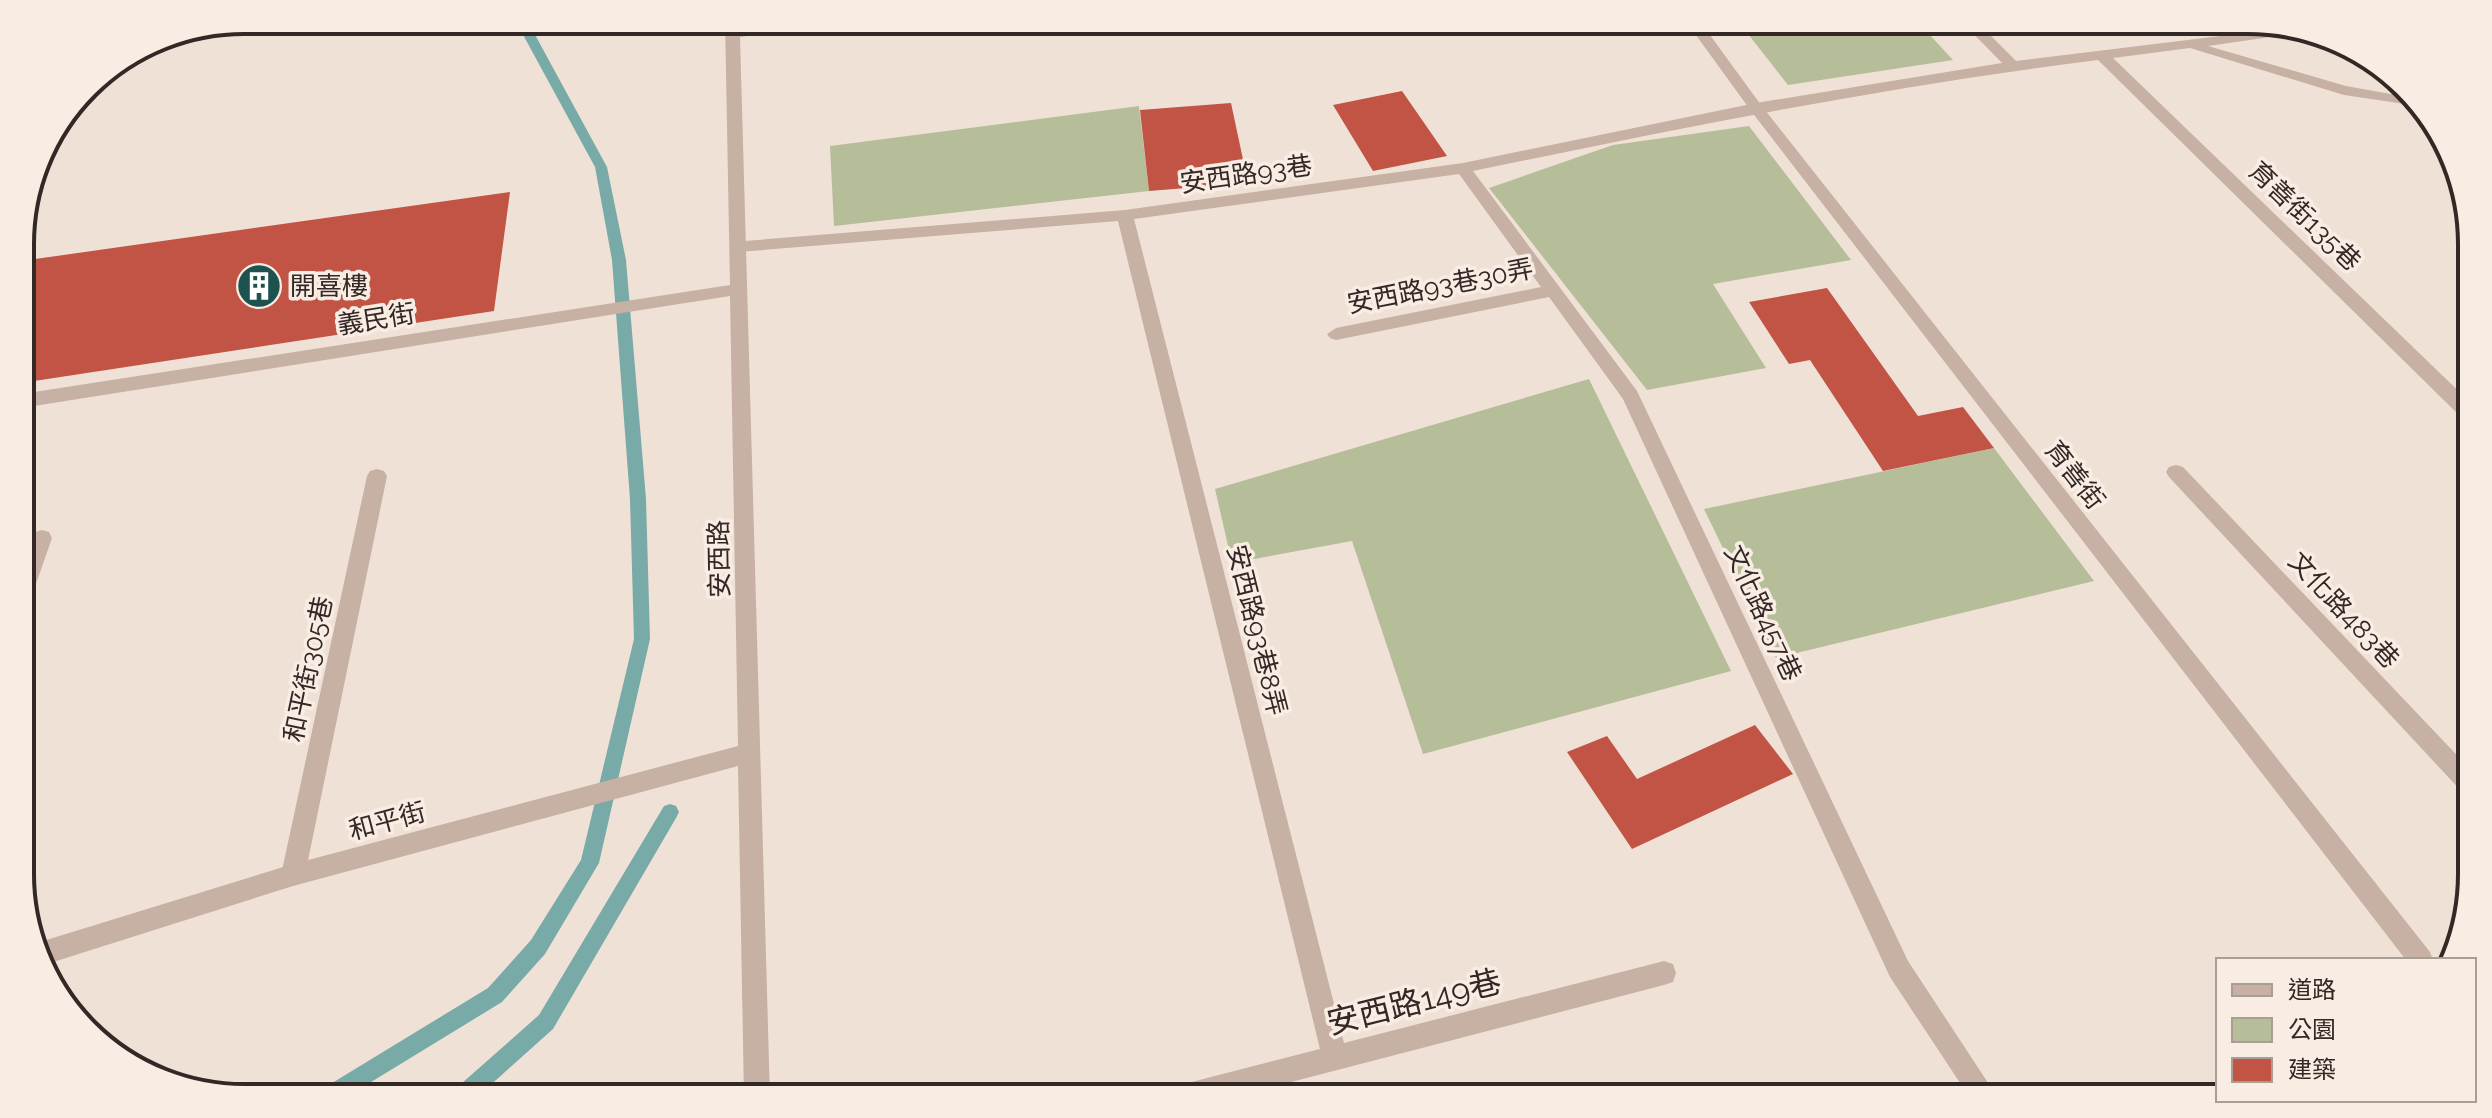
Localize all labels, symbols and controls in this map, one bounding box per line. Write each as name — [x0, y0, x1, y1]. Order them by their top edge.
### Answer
street label: 安西路93巷 — [1178, 150, 1314, 198]
street label: 育善街135巷 — [2243, 155, 2367, 277]
street label: 安西路93巷30弄 — [1344, 253, 1536, 319]
building icon: 開喜樓 — [235, 262, 283, 310]
place label: 開喜樓 — [290, 271, 368, 301]
street label: 義民街 — [335, 298, 417, 340]
street label: 育善街 — [2039, 435, 2111, 515]
street label: 安西路 — [703, 520, 735, 598]
street label: 文化路457巷 — [1719, 540, 1807, 686]
street label: 安西路93巷8弄 — [1221, 542, 1293, 718]
street label: 文化路483巷 — [2283, 546, 2405, 674]
street label: 和平街305巷 — [278, 594, 338, 744]
street label: 和平街 — [345, 796, 429, 846]
legend — [2216, 958, 2476, 1102]
street label: 安西路149巷 — [1323, 962, 1505, 1041]
text: 道路 — [2288, 975, 2336, 1004]
text: 公園 — [2288, 1015, 2336, 1044]
text: 建築 — [2288, 1055, 2336, 1084]

